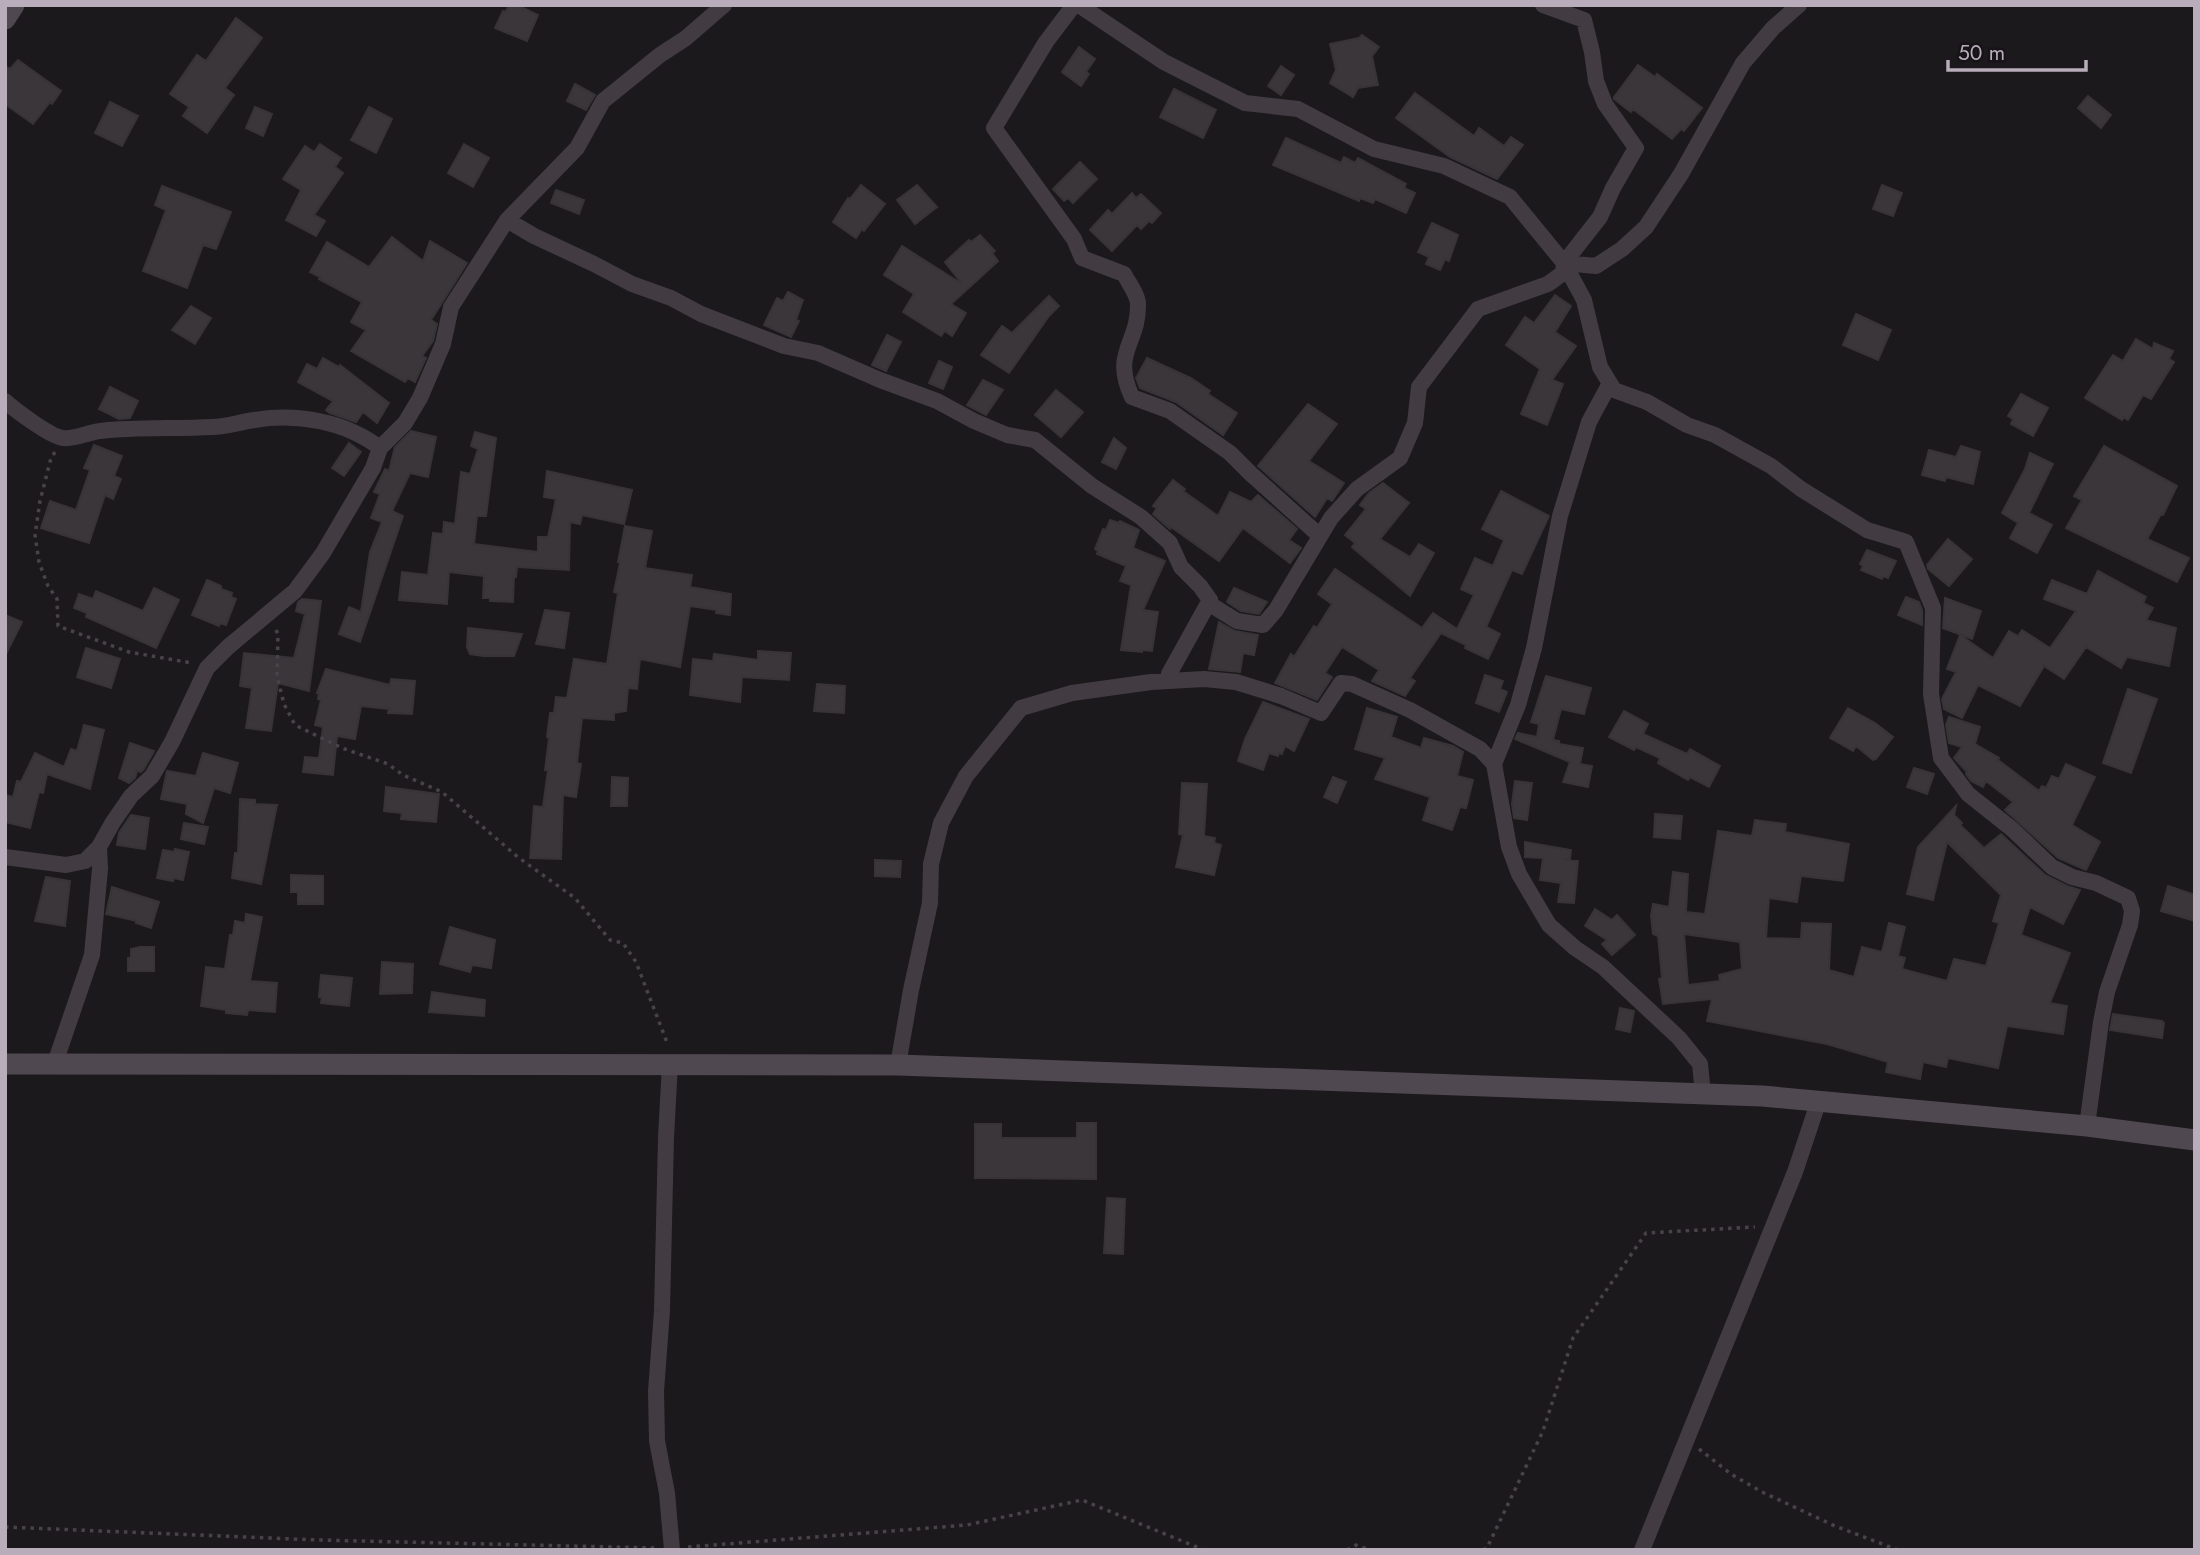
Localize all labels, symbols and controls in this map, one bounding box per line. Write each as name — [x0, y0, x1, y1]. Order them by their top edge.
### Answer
scale bar — [1948, 28, 2086, 72]
text: 50 m — [1958, 38, 2005, 68]

